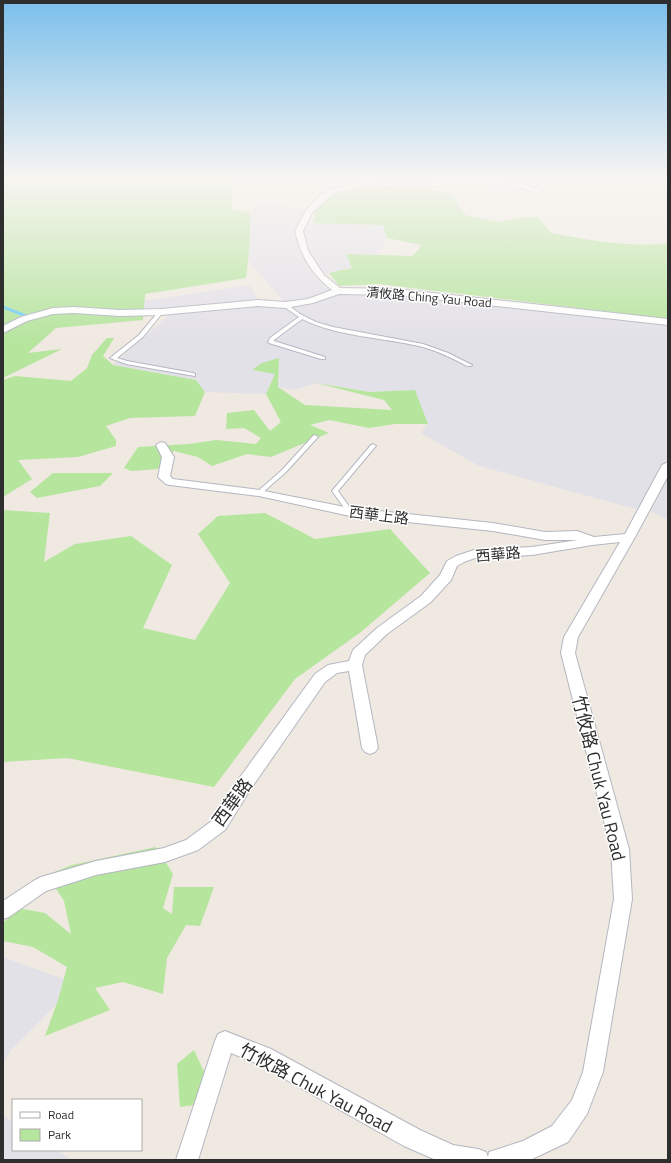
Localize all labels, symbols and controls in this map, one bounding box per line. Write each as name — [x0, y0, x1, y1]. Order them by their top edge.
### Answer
street label: 清攸路 Ching Yau Road — [365, 282, 493, 312]
street label: 西華上路 — [348, 500, 410, 530]
street label: 西華路 — [475, 541, 521, 567]
street label: 竹攸路 Chuk Yau Road — [565, 692, 633, 864]
street label: 西華路 — [205, 772, 259, 832]
street label: 竹攸路 Chuk Yau Road — [235, 1036, 397, 1140]
legend — [12, 1099, 142, 1151]
text: Road — [48, 1105, 74, 1124]
text: Park — [48, 1125, 71, 1144]

